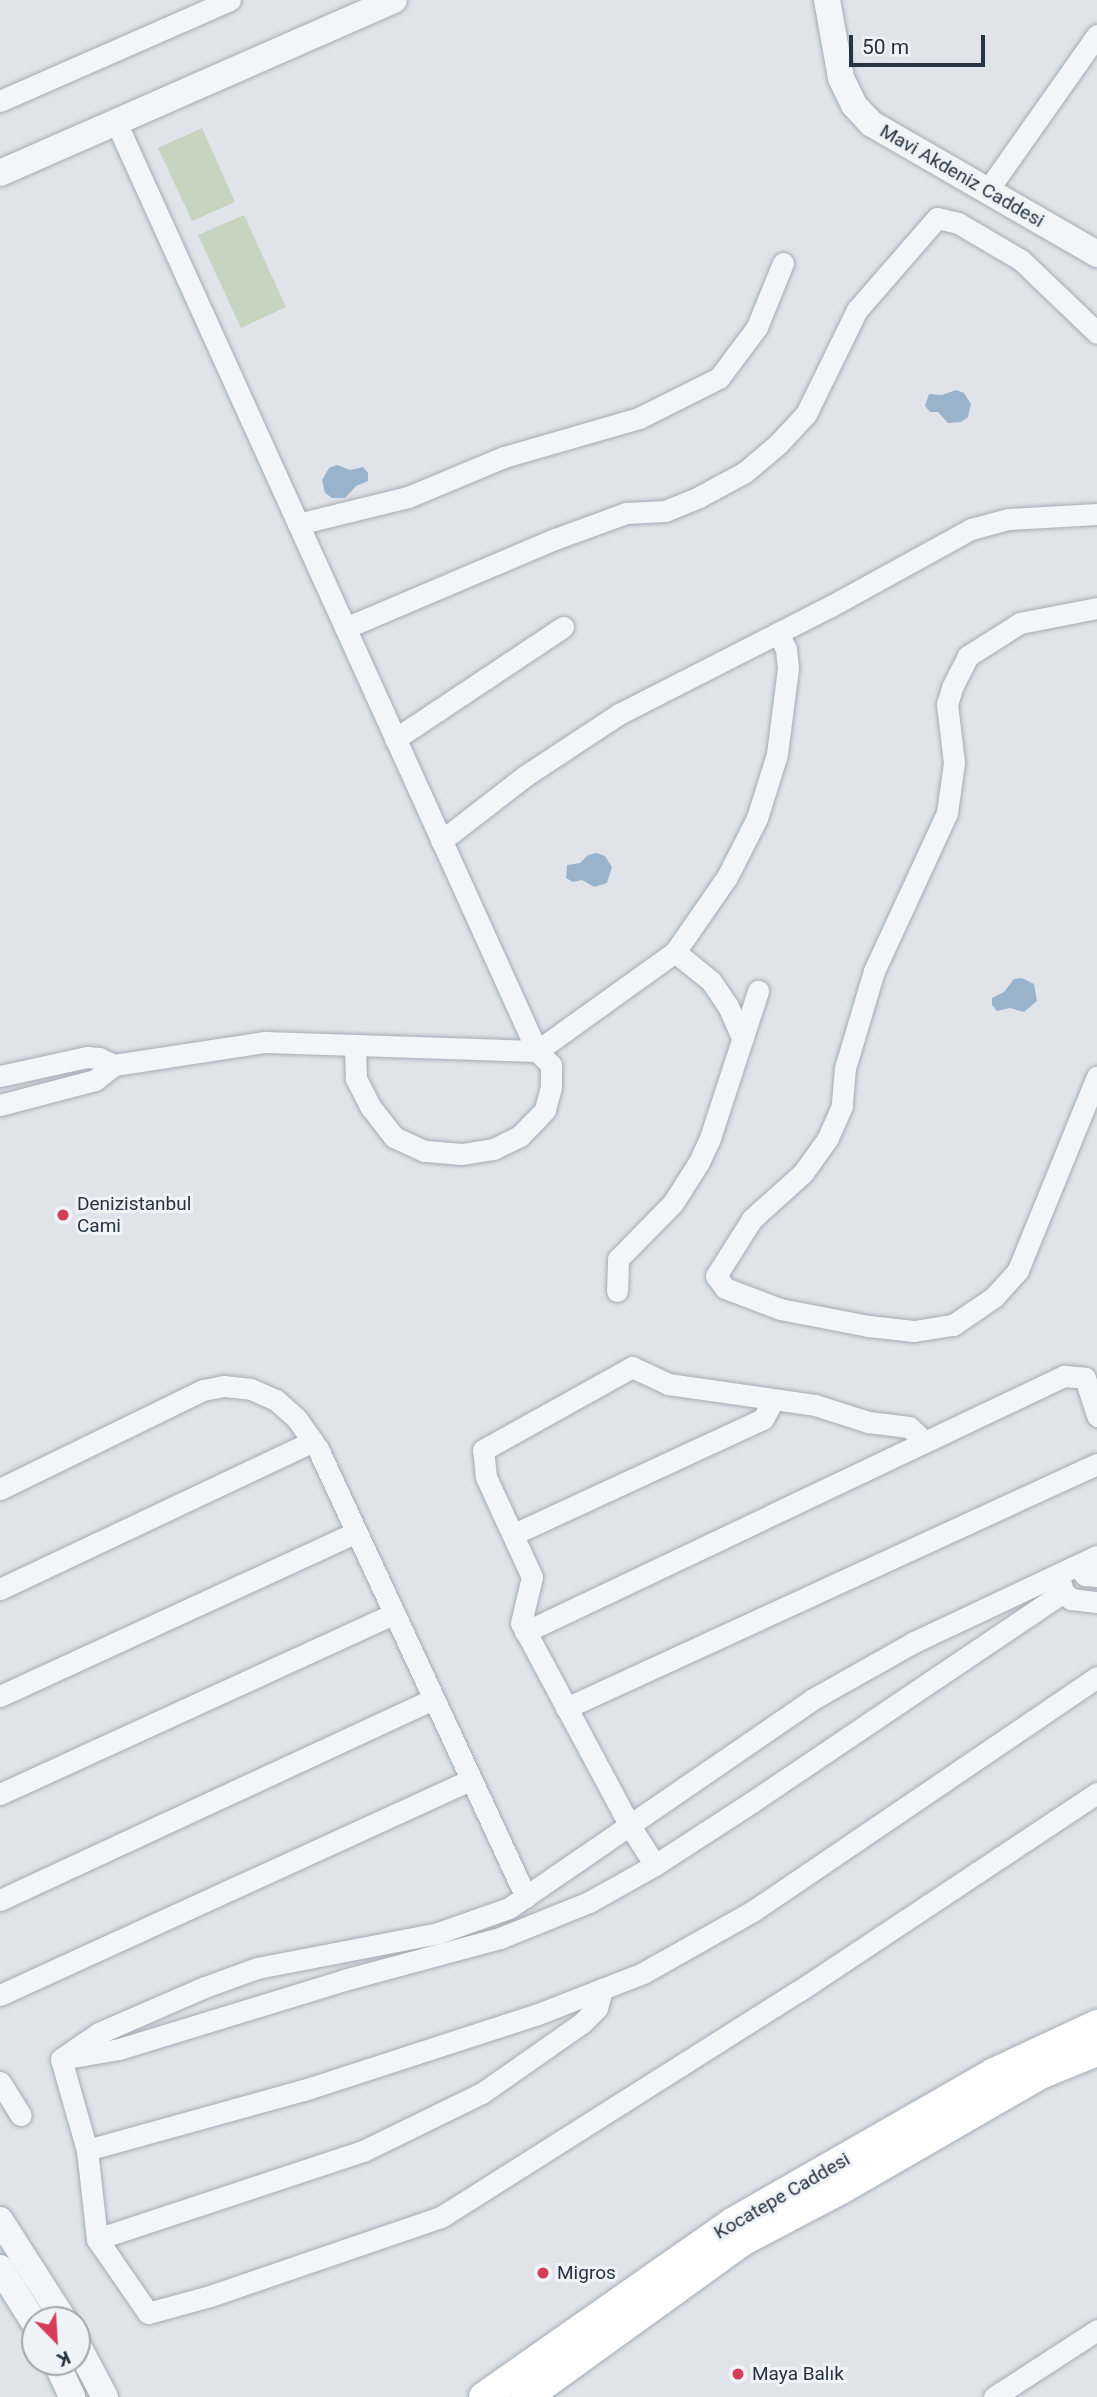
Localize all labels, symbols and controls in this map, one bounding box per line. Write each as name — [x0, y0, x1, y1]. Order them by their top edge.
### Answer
scale bar — [852, 21, 988, 65]
text: 50 m — [862, 35, 909, 59]
street label: Mavi Akdeniz Caddesi — [876, 120, 1048, 232]
place label: Denizistanbul Cami — [77, 1193, 191, 1237]
marker: Denizistanbul Cami — [55, 1207, 71, 1223]
street label: Kocatepe Caddesi — [710, 2148, 854, 2244]
place label: Migros — [557, 2262, 616, 2284]
marker: Migros — [535, 2265, 551, 2281]
north arrow — [21, 2306, 91, 2376]
text: K — [54, 2346, 74, 2372]
place label: Maya Balık — [752, 2363, 844, 2385]
marker: Maya Balık — [730, 2366, 746, 2382]

